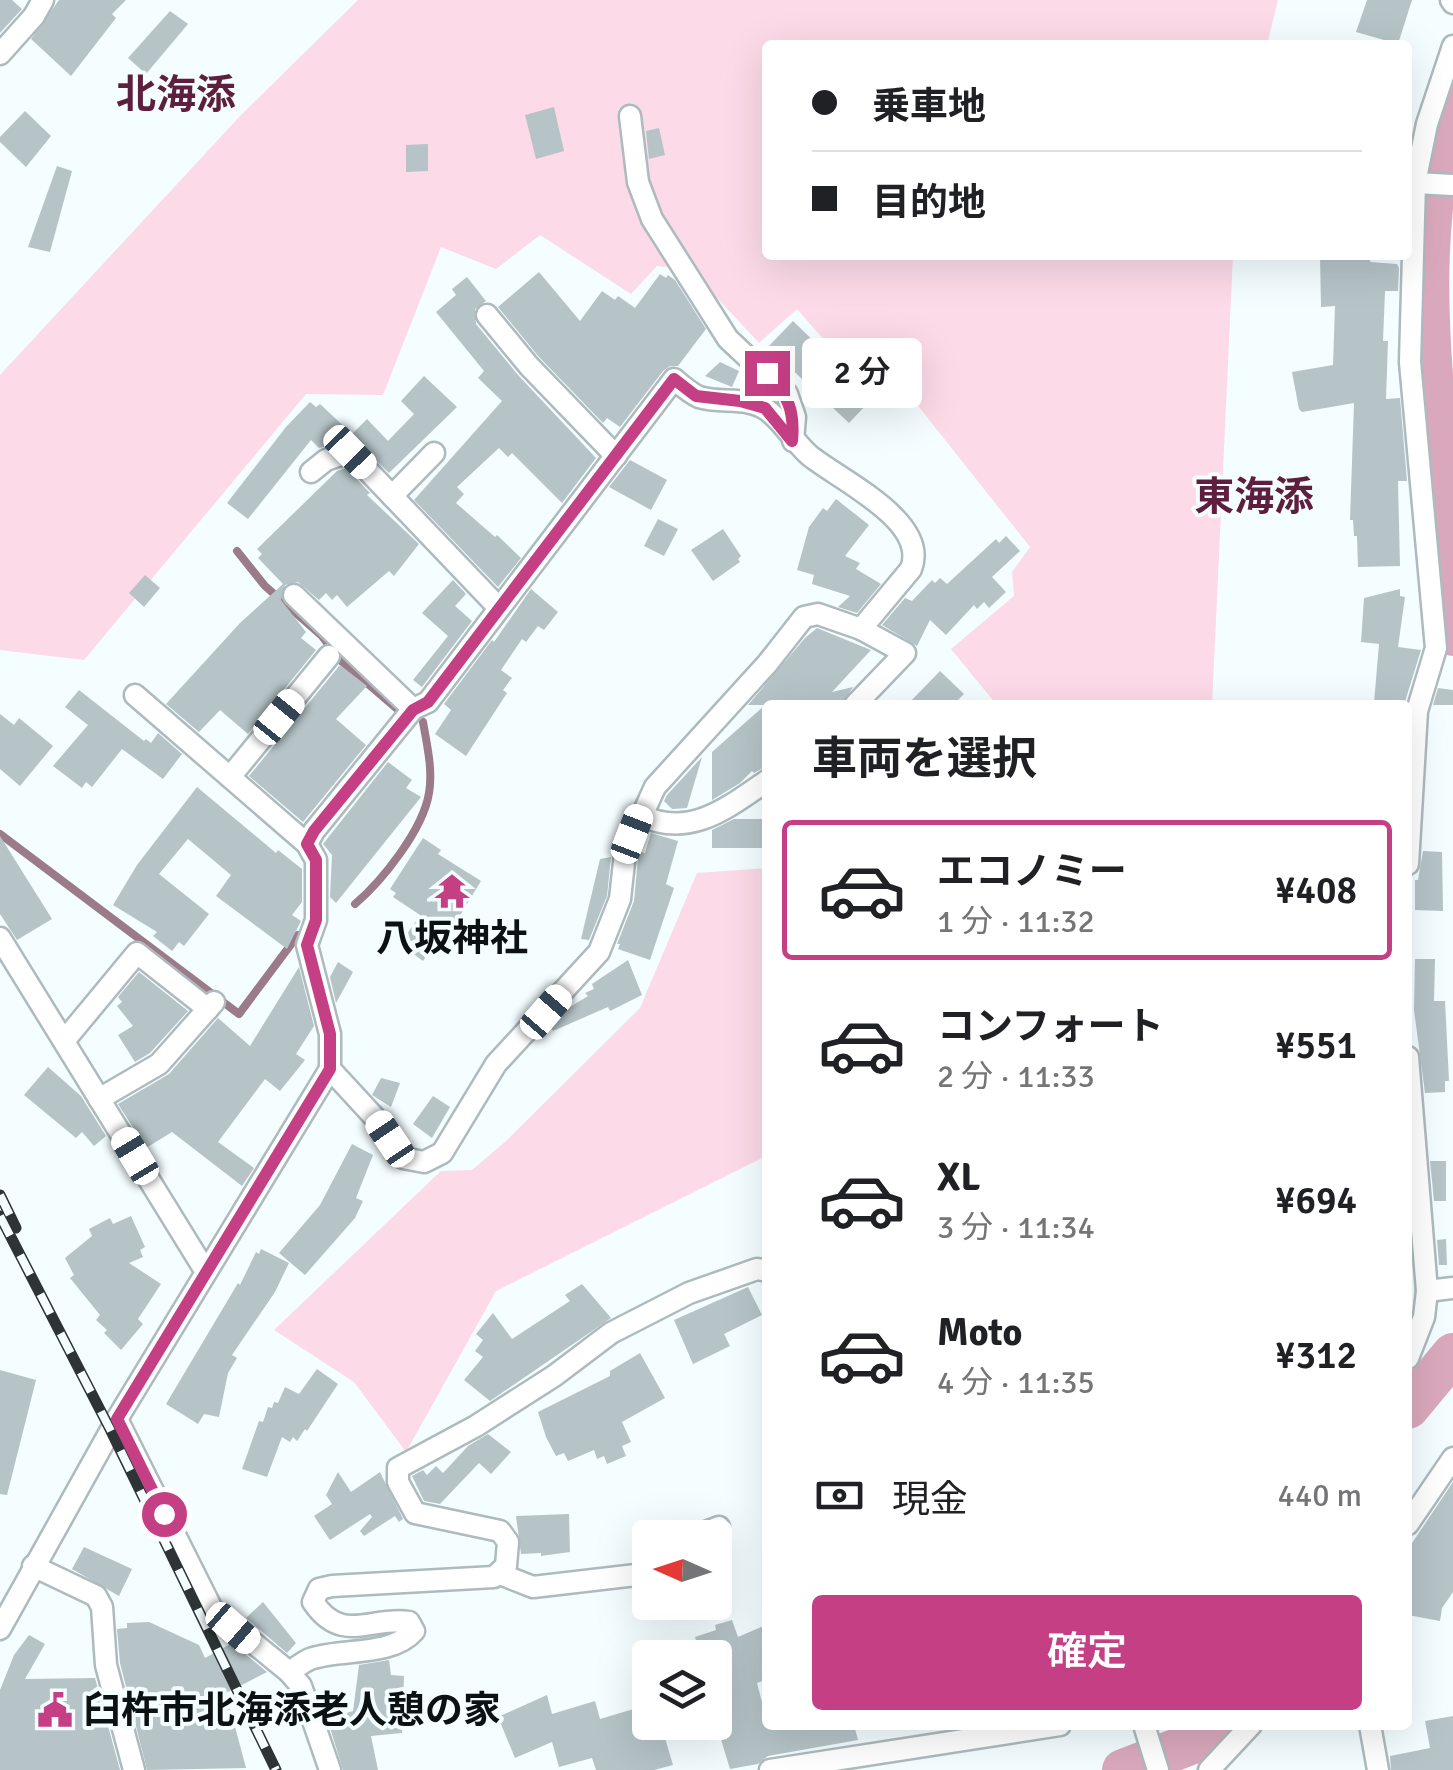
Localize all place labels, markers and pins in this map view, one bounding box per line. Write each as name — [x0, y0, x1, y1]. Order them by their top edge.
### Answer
temple icon: 八坂神社 — [433, 872, 471, 910]
place label: 八坂神社 — [376, 915, 528, 962]
place label: 臼杵市北海添老人憩の家 — [83, 1687, 501, 1734]
public building icon: 臼杵市北海添老人憩の家 — [36, 1691, 74, 1729]

